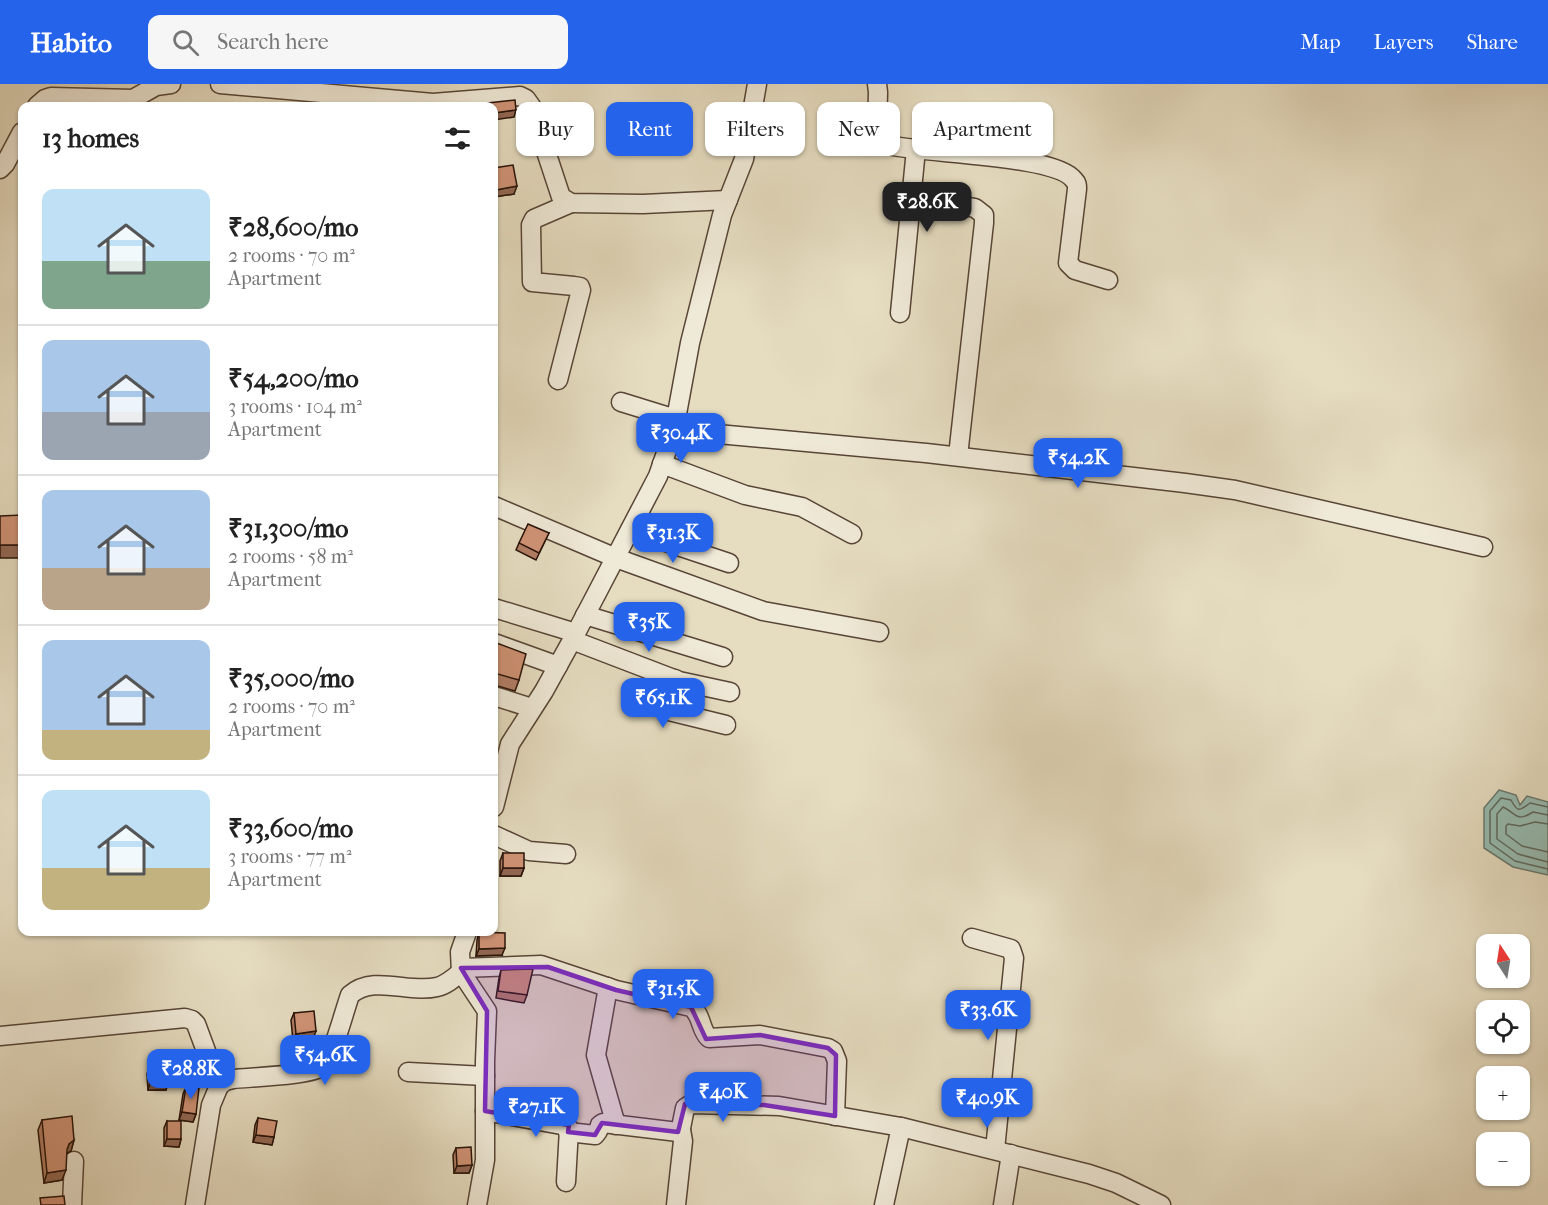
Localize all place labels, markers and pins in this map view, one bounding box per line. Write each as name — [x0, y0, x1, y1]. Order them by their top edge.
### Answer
pin: ₹28.6K — [878, 182, 976, 233]
pin: ₹30.4K — [632, 413, 730, 464]
pin: ₹54.2K — [1029, 438, 1127, 489]
pin: ₹31.3K — [624, 513, 722, 564]
pin: ₹35K — [613, 602, 685, 653]
pin: ₹65.1K — [614, 678, 712, 729]
pin: ₹31.5K — [624, 969, 722, 1020]
pin: ₹33.6K — [939, 990, 1037, 1041]
pin: ₹54.6K — [276, 1035, 374, 1086]
pin: ₹28.8K — [142, 1049, 240, 1100]
pin: ₹40K — [687, 1072, 759, 1123]
pin: ₹40.9K — [938, 1078, 1036, 1129]
pin: ₹27.1K — [487, 1087, 585, 1138]

